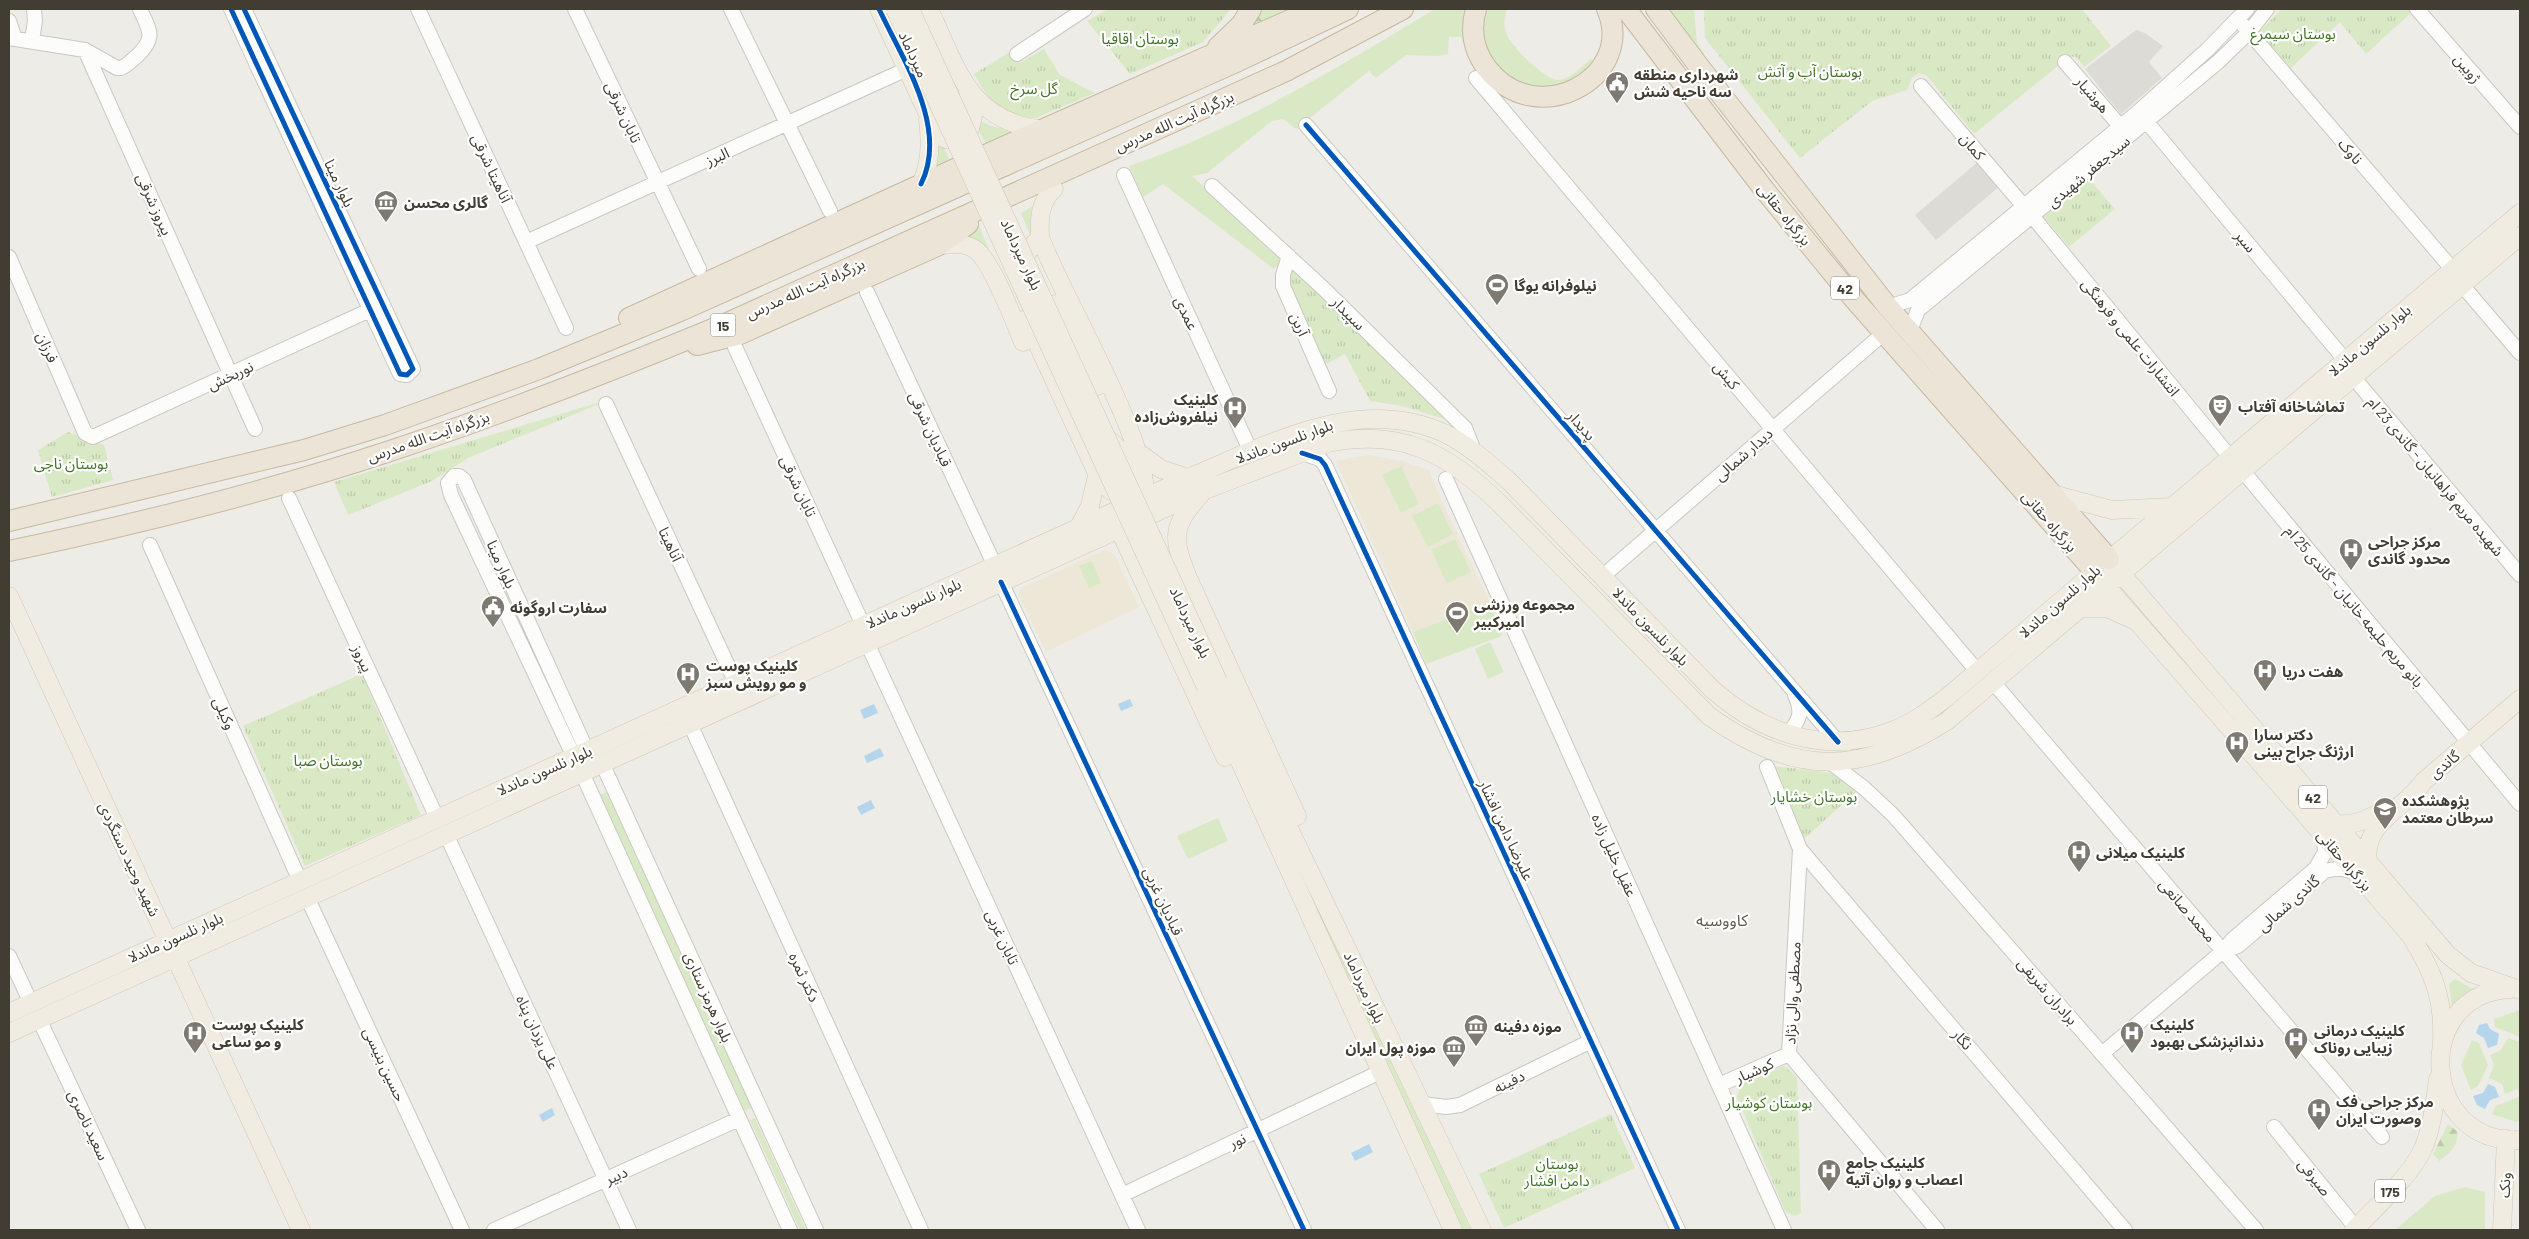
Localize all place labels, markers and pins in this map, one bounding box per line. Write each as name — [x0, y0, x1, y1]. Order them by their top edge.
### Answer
place label: شهرداری منطقه سه ناحیه شش — [1634, 65, 1739, 101]
public building icon: شهرداری منطقه سه ناحیه شش — [1604, 70, 1630, 104]
museum icon: گالری محسن — [373, 189, 399, 223]
place label: گالری محسن — [404, 193, 488, 212]
sports icon: نیلوفرانه یوگا — [1484, 272, 1510, 306]
place label: نیلوفرانه یوگا — [1514, 276, 1597, 295]
place label: کلینیک نیلفروش‌زاده — [1135, 390, 1218, 426]
theatre icon: تماشاخانه آفتاب — [2207, 393, 2233, 427]
hospital icon: کلینیک نیلفروش‌زاده — [1222, 395, 1248, 429]
place label: تماشاخانه آفتاب — [2238, 397, 2345, 415]
place label: مرکز جراحی محدود گاندی — [2368, 532, 2451, 568]
hospital icon: مرکز جراحی محدود گاندی — [2338, 537, 2364, 571]
public building icon: سفارت اروگوئه — [480, 594, 506, 628]
place label: مجموعه ورزشی امیرکبیر — [1473, 595, 1575, 631]
place label: سفارت اروگوئه — [510, 598, 607, 617]
sports icon: مجموعه ورزشی امیرکبیر — [1444, 600, 1470, 634]
place label: کلینیک پوست و مو رویش سبز — [705, 656, 806, 692]
hospital icon: هفت دریا — [2252, 658, 2278, 692]
hospital icon: کلینیک پوست و مو رویش سبز — [675, 661, 701, 695]
place label: هفت دریا — [2282, 662, 2344, 681]
place label: دکتر سارا ارژنگ جراح بینی — [2254, 725, 2354, 763]
hospital icon: دکتر سارا ارژنگ جراح بینی — [2224, 730, 2250, 764]
place label: پژوهشکده سرطان معتمد — [2402, 791, 2494, 827]
school or university icon: پژوهشکده سرطان معتمد — [2372, 796, 2398, 830]
hospital icon: کلینیک میلانی — [2066, 839, 2092, 873]
place label: کلینیک میلانی — [2096, 843, 2185, 862]
museum icon: موزه دفینه — [1463, 1013, 1489, 1047]
place label: کلینیک پوست و مو ساعی — [212, 1015, 304, 1051]
place label: کلینیک دندانپزشکی بهبود — [2150, 1015, 2264, 1052]
place label: موزه دفینه — [1494, 1017, 1562, 1036]
hospital icon: کلینیک پوست و مو ساعی — [182, 1020, 208, 1054]
hospital icon: کلینیک دندانپزشکی بهبود — [2119, 1020, 2145, 1054]
place label: کلینیک درمانی زیبایی روناک — [2314, 1021, 2405, 1057]
hospital icon: کلینیک درمانی زیبایی روناک — [2283, 1026, 2309, 1060]
museum icon: موزه پول ایران — [1441, 1034, 1467, 1068]
place label: موزه پول ایران — [1345, 1038, 1436, 1058]
place label: مرکز جراحی فک وصورت ایران — [2336, 1092, 2434, 1128]
hospital icon: مرکز جراحی فک وصورت ایران — [2306, 1097, 2332, 1131]
place label: کلینیک جامع اعصاب و روان آتیه — [1846, 1153, 1963, 1189]
hospital icon: کلینیک جامع اعصاب و روان آتیه — [1816, 1158, 1842, 1192]

